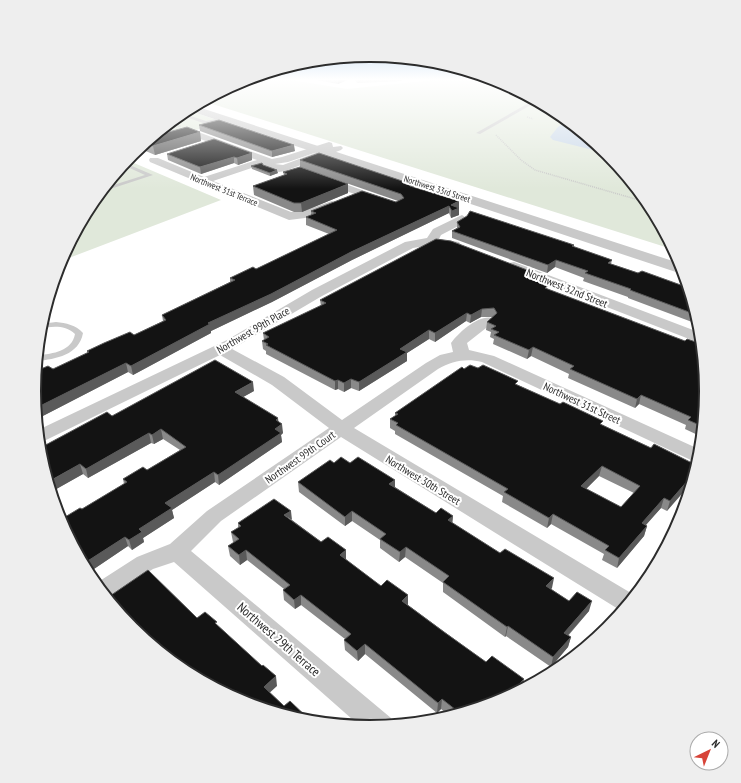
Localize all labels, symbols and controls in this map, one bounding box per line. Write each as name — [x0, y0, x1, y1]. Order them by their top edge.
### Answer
street label: Northwest 31st Terrace — [189, 171, 260, 208]
street label: Northwest 33rd Street — [403, 173, 472, 205]
street label: Northwest 32nd Street — [524, 265, 610, 311]
street label: Northwest 99th Place — [214, 303, 292, 357]
street label: Northwest 31st Street — [541, 379, 623, 427]
street label: Northwest 99th Court — [262, 428, 338, 486]
street label: Northwest 30th Street — [383, 452, 463, 508]
street label: Northwest 29th Terrace — [234, 599, 324, 680]
north arrow — [689, 731, 729, 771]
text: N — [709, 737, 723, 751]

